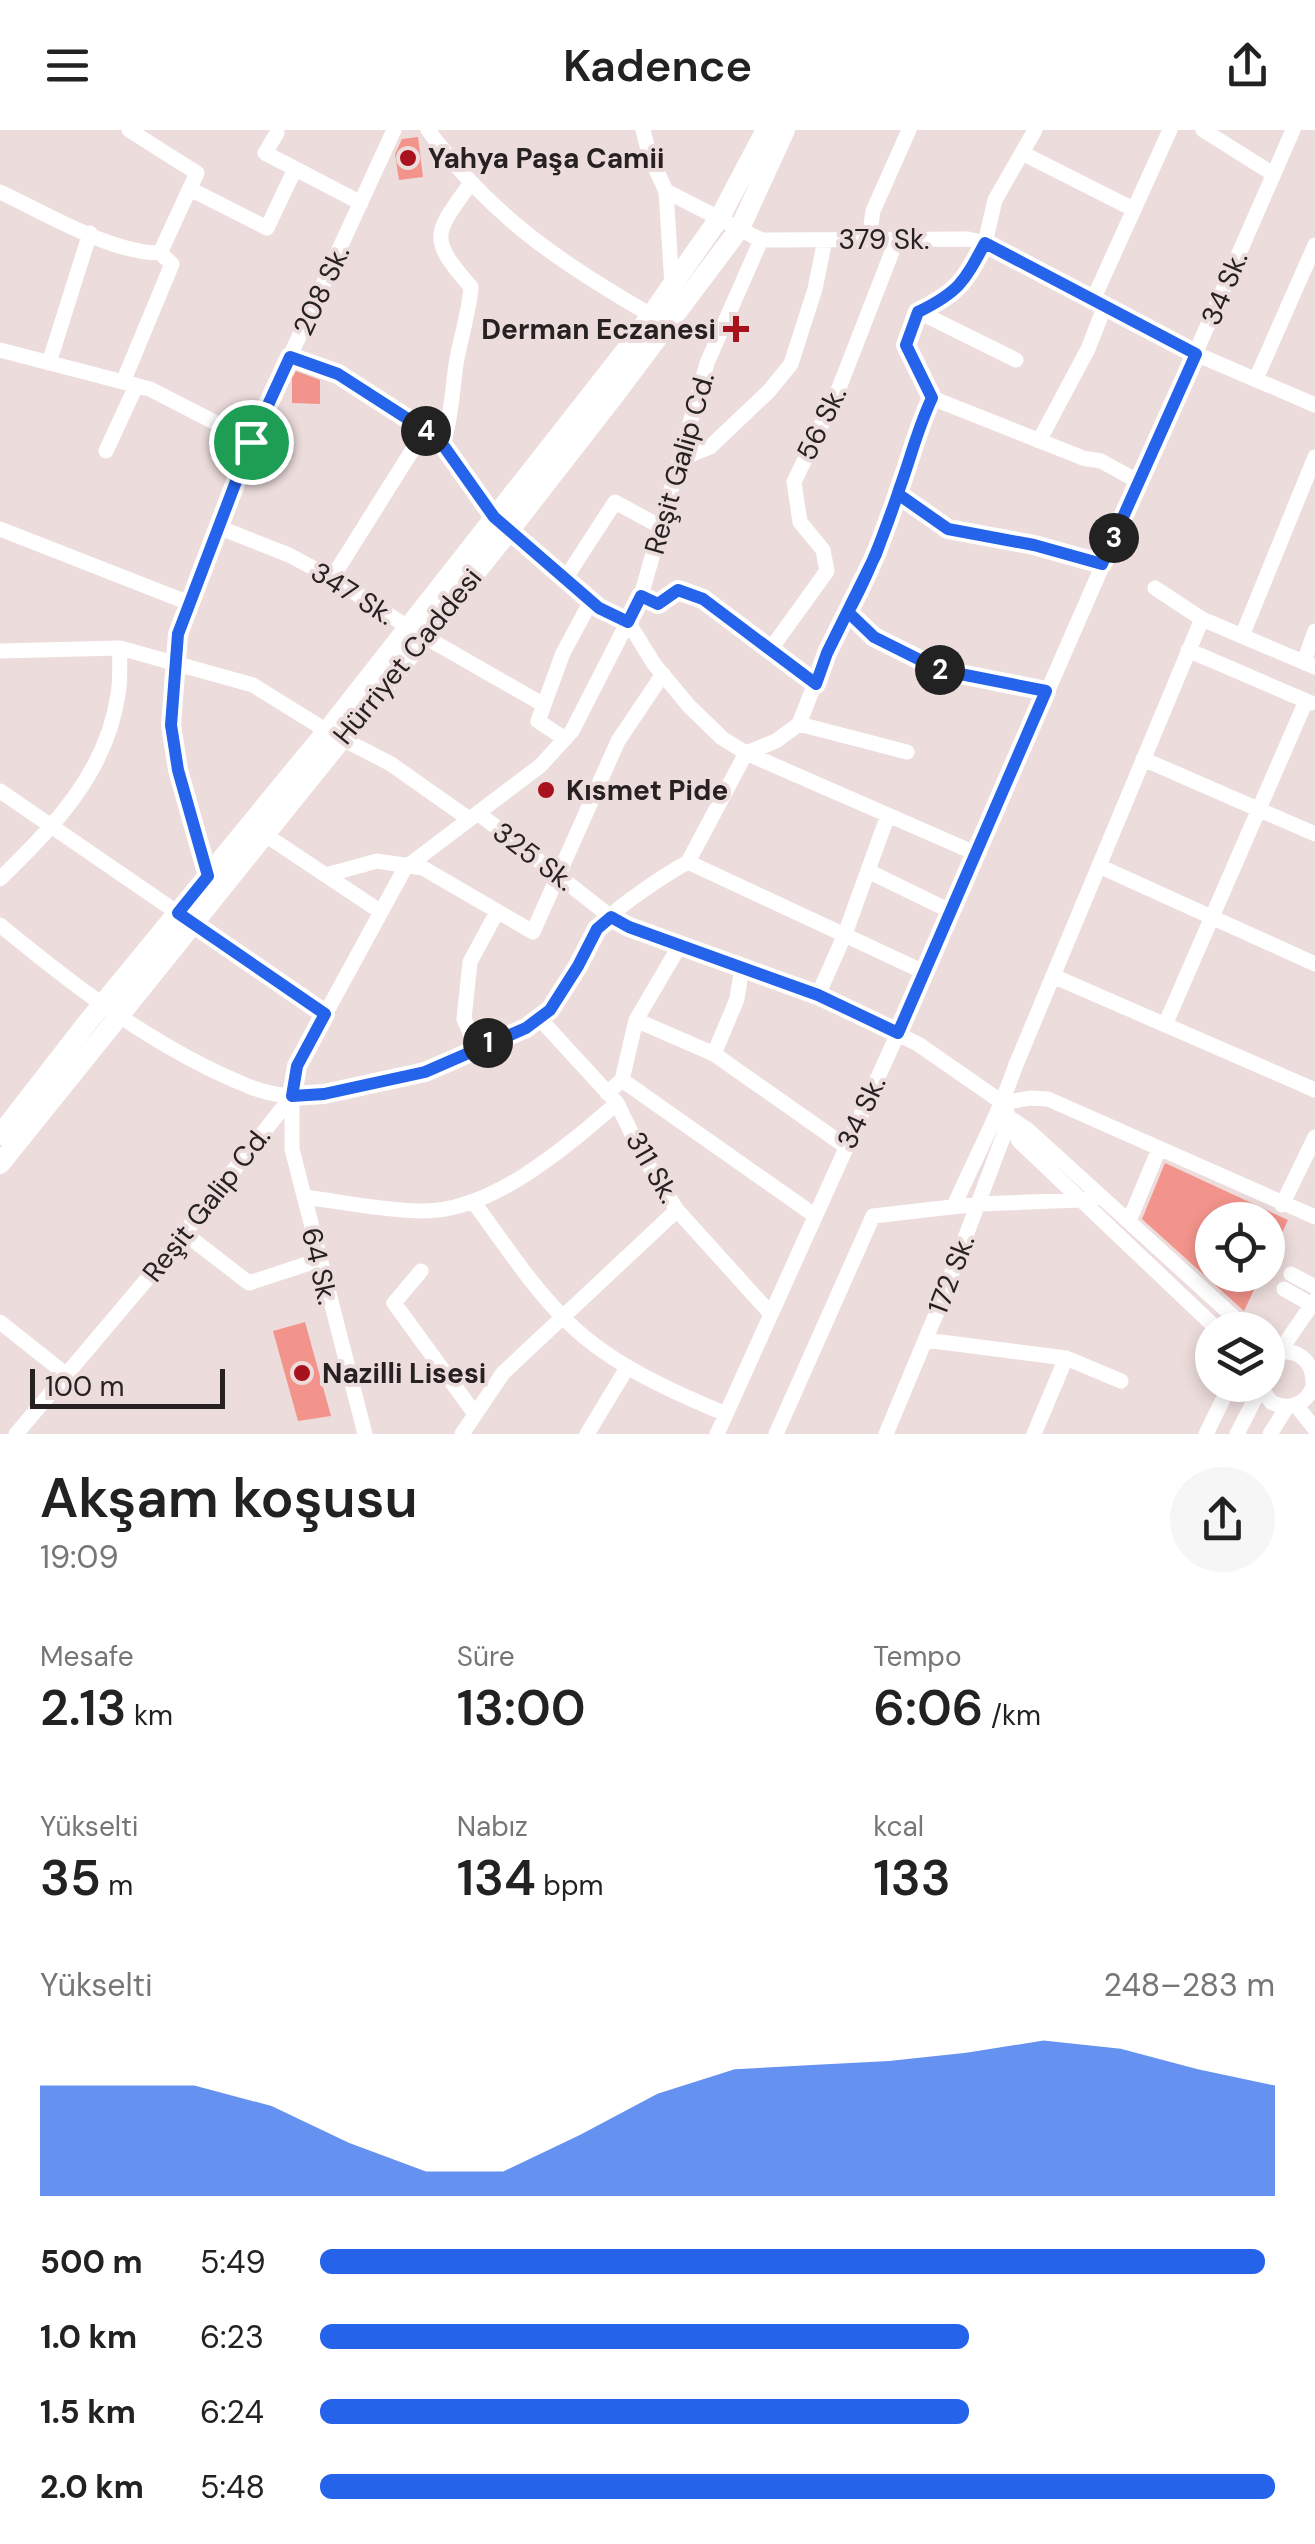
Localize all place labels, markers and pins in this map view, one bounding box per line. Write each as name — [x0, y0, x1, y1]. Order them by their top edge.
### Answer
place label: Yahya Paşa Camii — [428, 140, 664, 177]
marker: Yahya Paşa Camii — [397, 147, 419, 169]
place label: Derman Eczanesi — [481, 311, 716, 348]
marker: Derman Eczanesi — [725, 318, 747, 340]
pin — [209, 400, 294, 485]
pin: 4 — [401, 406, 451, 456]
pin: 3 — [1089, 513, 1139, 563]
pin: 2 — [915, 645, 965, 695]
place label: Kısmet Pide — [566, 772, 728, 809]
marker: Kısmet Pide — [535, 779, 557, 801]
pin: 1 — [463, 1018, 513, 1068]
place label: Nazilli Lisesi — [322, 1355, 486, 1392]
marker: Nazilli Lisesi — [291, 1362, 313, 1384]

